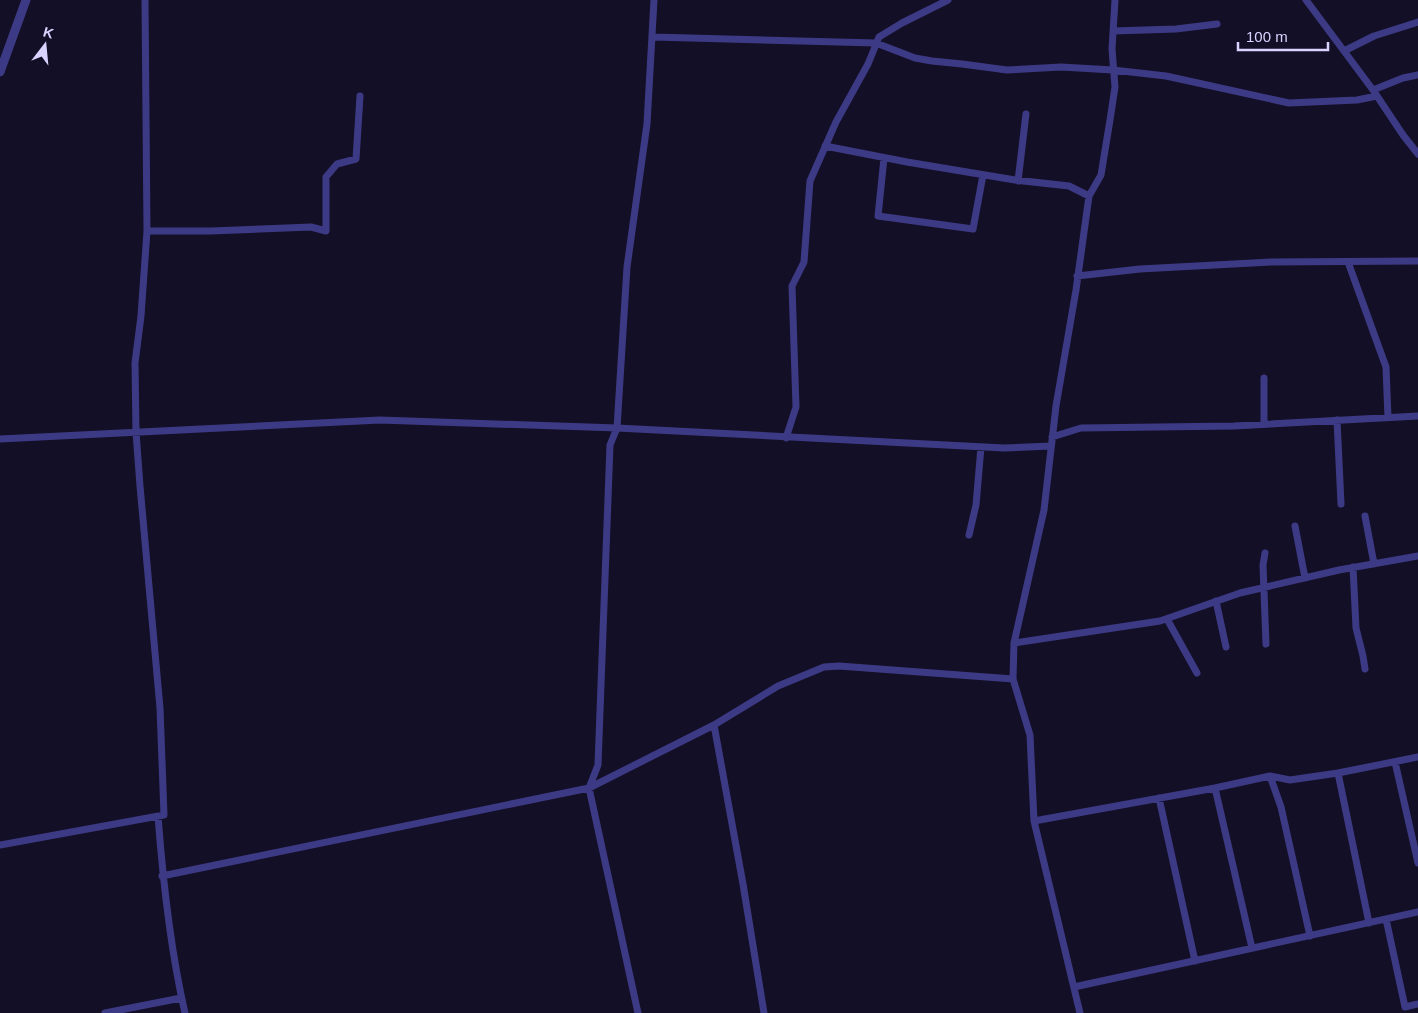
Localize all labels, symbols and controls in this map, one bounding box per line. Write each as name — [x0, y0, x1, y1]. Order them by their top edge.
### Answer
north arrow — [20, 20, 70, 70]
scale bar — [1238, 20, 1328, 52]
text: K — [42, 23, 56, 42]
text: 100 m — [1246, 28, 1288, 45]

